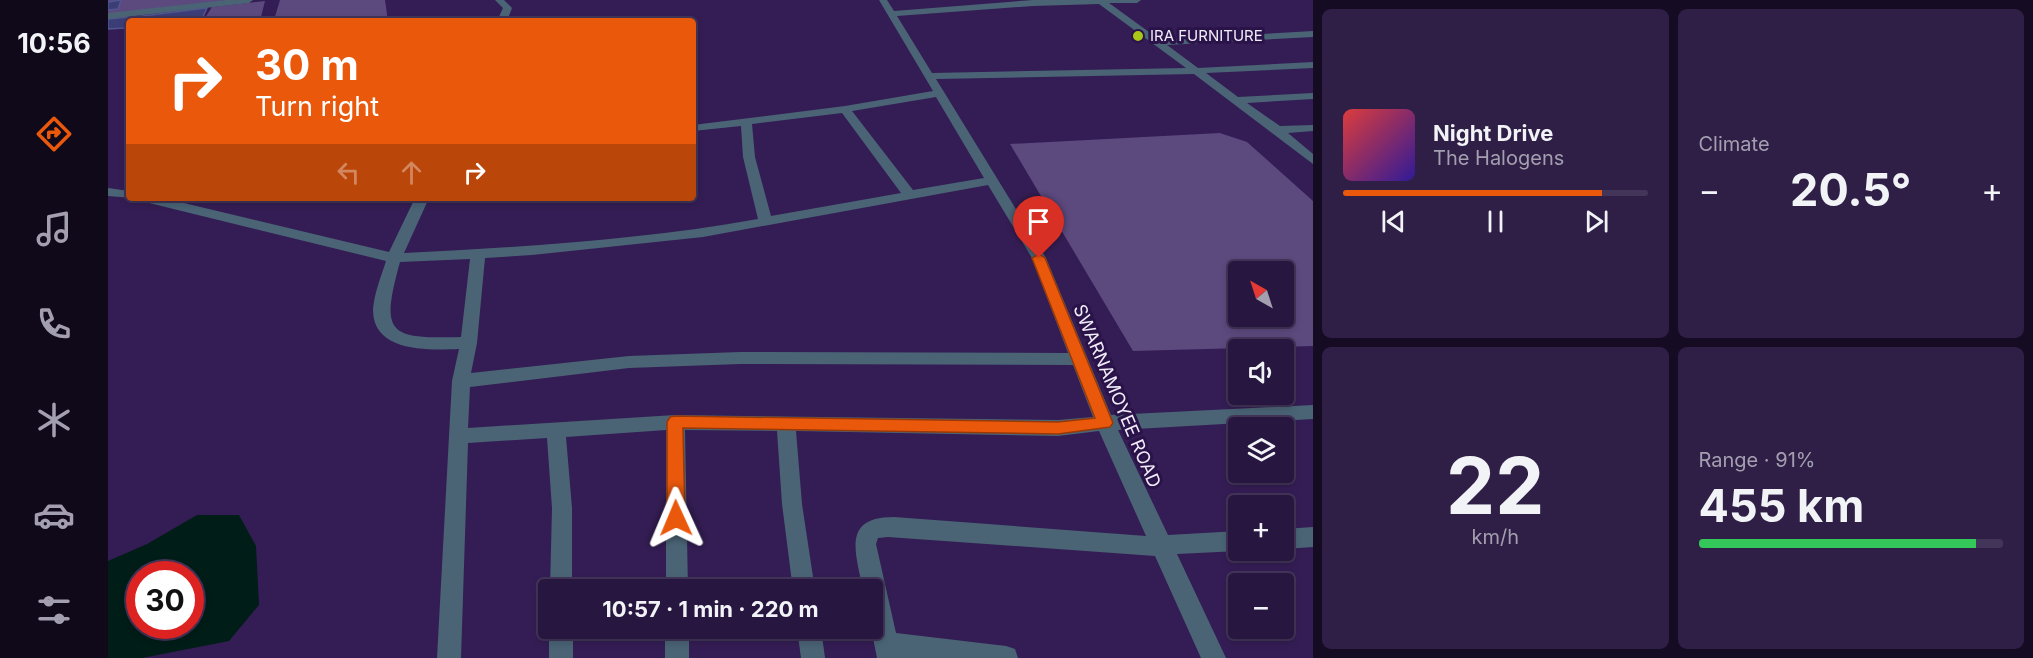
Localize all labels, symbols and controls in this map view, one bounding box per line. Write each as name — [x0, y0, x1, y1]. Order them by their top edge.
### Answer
place label: IRA FURNITURE — [1150, 26, 1263, 45]
text: 10:56 — [17, 27, 91, 60]
marker: IRA FURNITURE — [1131, 29, 1145, 43]
text: 30 m — [255, 39, 359, 90]
icon: right — [156, 42, 234, 120]
text: Turn right — [255, 90, 379, 123]
icon: directions — [33, 113, 75, 155]
text: Night Drive — [1433, 120, 1553, 146]
text: Climate — [1699, 132, 1770, 156]
text: The Halogens — [1433, 146, 1564, 170]
icon: left — [332, 156, 365, 189]
icon: ahead — [395, 156, 428, 189]
icon: right — [458, 156, 491, 189]
text: 20.5° — [1790, 162, 1911, 217]
text: − — [1699, 170, 1720, 210]
text: + — [1981, 170, 2003, 210]
pin — [1013, 196, 1064, 258]
icon: arrive — [1022, 205, 1055, 238]
icon: previous — [1377, 205, 1410, 238]
icon: pause — [1479, 205, 1512, 238]
icon: next — [1580, 205, 1613, 238]
icon: music — [33, 208, 75, 250]
north arrow — [1228, 261, 1294, 327]
map controls — [1228, 261, 1294, 639]
street label: SWARNAMOYEE ROAD — [1069, 301, 1166, 490]
icon: phone — [33, 303, 75, 345]
button: sound — [1228, 339, 1294, 405]
icon: climate — [33, 399, 75, 441]
button: layers — [1228, 417, 1294, 483]
text: 22 — [1446, 438, 1544, 533]
text: Range · 91% — [1699, 448, 1815, 472]
text: 455 km — [1699, 478, 1864, 533]
position arrow — [644, 486, 708, 550]
icon: car — [33, 494, 75, 536]
button: + — [1228, 495, 1294, 561]
text: km/h — [1471, 525, 1519, 549]
speed limit sign: 30 — [126, 561, 204, 639]
button: − — [1228, 573, 1294, 639]
icon: filters — [33, 589, 75, 631]
text: 10:57 · 1 min · 220 m — [602, 596, 819, 622]

